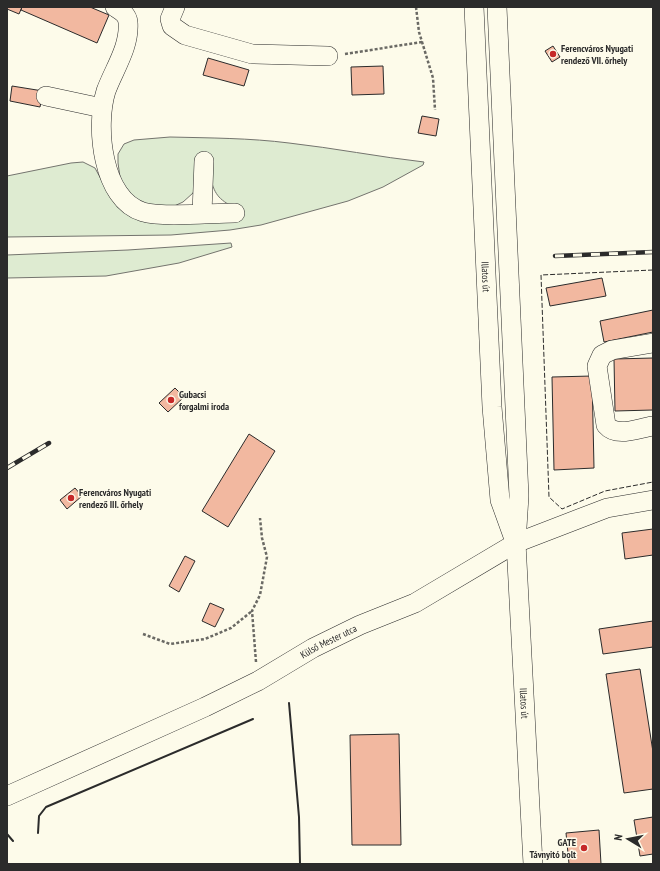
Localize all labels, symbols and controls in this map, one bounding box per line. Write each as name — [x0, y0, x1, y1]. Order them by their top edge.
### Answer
place label: Ferencváros Nyugati rendező VII. őrhely — [561, 42, 633, 67]
marker: Ferencváros Nyugati rendező VII. őrhely — [548, 49, 558, 59]
street label: Illatos út — [478, 261, 493, 293]
place label: Gubacsi forgalmi iroda — [179, 388, 229, 413]
marker: Gubacsi forgalmi iroda — [166, 395, 176, 405]
place label: Ferencváros Nyugati rendező III. őrhely — [79, 486, 151, 511]
marker: Ferencváros Nyugati rendező III. őrhely — [66, 493, 76, 503]
street label: Külső Mester utca — [298, 622, 359, 661]
street label: Illatos út — [517, 688, 531, 719]
north arrow — [608, 819, 648, 859]
text: N — [611, 833, 626, 841]
place label: GATE Távnyitó bolt — [529, 836, 576, 861]
marker: GATE Távnyitó bolt — [579, 843, 589, 853]

